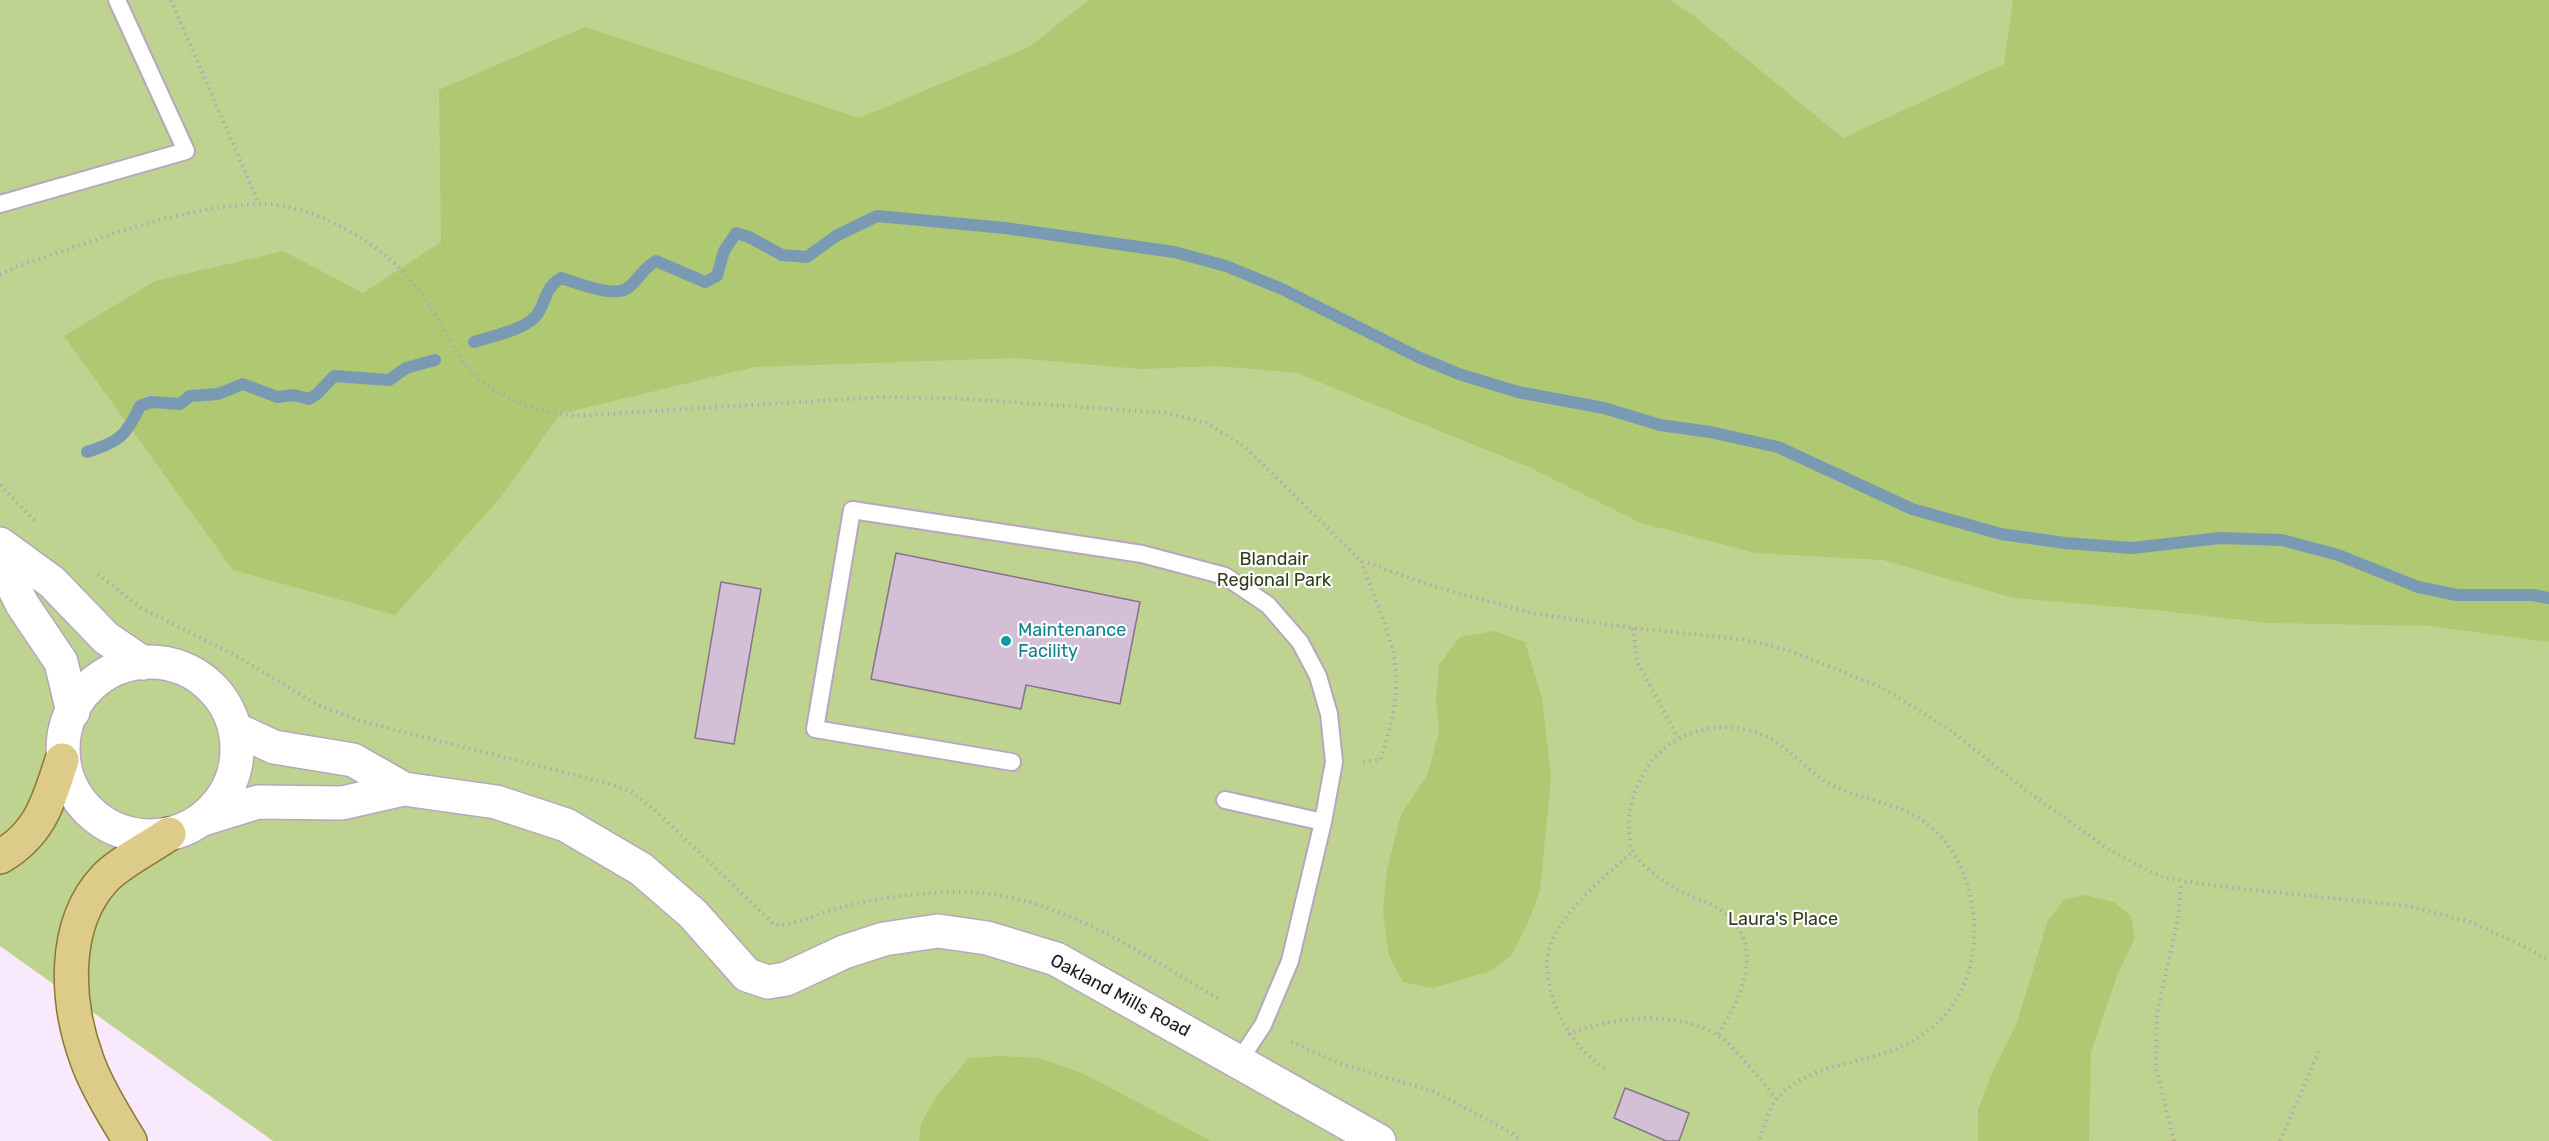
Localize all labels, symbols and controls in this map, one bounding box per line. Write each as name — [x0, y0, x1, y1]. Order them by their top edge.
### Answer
park label: Blandair Regional Park — [1217, 549, 1331, 592]
place label: Maintenance Facility — [1018, 620, 1126, 662]
marker: Maintenance Facility — [999, 634, 1013, 648]
park label: Laura's Place — [1728, 909, 1838, 931]
street label: Oakland Mills Road — [1046, 950, 1194, 1042]

